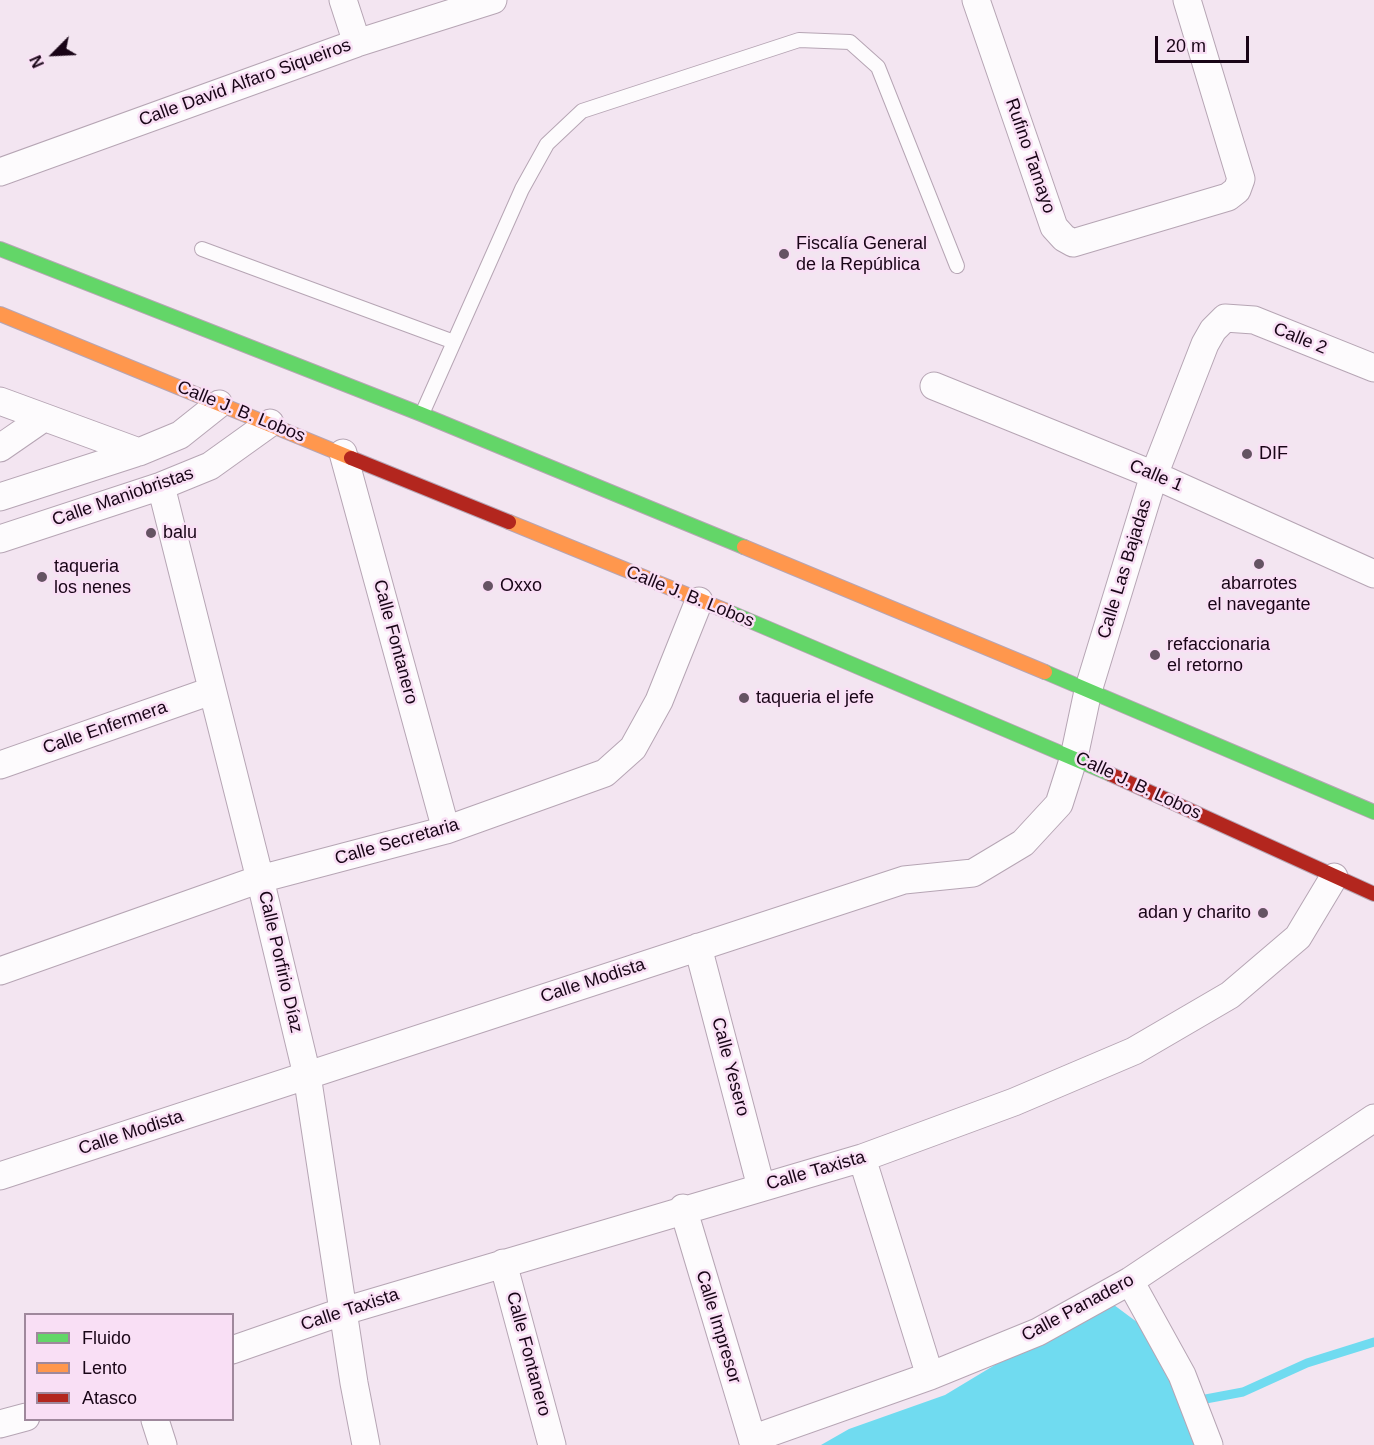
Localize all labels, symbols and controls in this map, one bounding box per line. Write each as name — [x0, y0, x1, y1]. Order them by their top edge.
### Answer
north arrow — [24, 24, 84, 84]
scale bar — [1158, 24, 1252, 62]
street label: Calle David Alfaro Siqueiros — [136, 35, 354, 131]
text: 20 m — [1166, 36, 1206, 56]
text: N — [27, 53, 47, 70]
street label: Rufino Tamayo — [1000, 96, 1060, 216]
place label: Fiscalía General de la República — [796, 233, 927, 276]
marker: Fiscalía General de la República — [777, 247, 791, 261]
street label: Calle 2 — [1270, 318, 1330, 360]
street label: Calle J. B. Lobos — [174, 376, 308, 448]
place label: DIF — [1259, 443, 1288, 465]
marker: DIF — [1240, 447, 1254, 461]
street label: Calle 1 — [1126, 455, 1186, 497]
street label: Calle Maniobristas — [49, 463, 197, 531]
street label: Calle Las Bajadas — [1093, 496, 1157, 642]
place label: balu — [163, 522, 197, 544]
marker: balu — [144, 526, 158, 540]
place label: taqueria los nenes — [54, 556, 131, 598]
marker: abarrotes el navegante — [1252, 557, 1266, 571]
street label: Calle J. B. Lobos — [623, 561, 757, 633]
marker: taqueria los nenes — [35, 570, 49, 584]
place label: abarrotes el navegante — [1207, 573, 1311, 616]
place label: Oxxo — [500, 575, 542, 597]
street label: Calle Fontanero — [368, 577, 422, 707]
marker: Oxxo — [481, 579, 495, 593]
place label: refaccionaria el retorno — [1167, 634, 1270, 676]
marker: refaccionaria el retorno — [1148, 648, 1162, 662]
place label: taqueria el jefe — [756, 687, 874, 709]
marker: taqueria el jefe — [737, 691, 751, 705]
street label: Calle Enfermera — [40, 697, 170, 759]
street label: Calle J. B. Lobos — [1072, 747, 1204, 825]
street label: Calle Secretaria — [332, 814, 462, 870]
street label: Calle Porfirio Díaz — [253, 889, 307, 1035]
place label: adan y charito — [1138, 902, 1251, 924]
marker: adan y charito — [1256, 906, 1270, 920]
street label: Calle Modista — [538, 954, 648, 1008]
street label: Calle Yesero — [706, 1015, 754, 1119]
street label: Calle Modista — [76, 1106, 186, 1160]
street label: Calle Taxista — [764, 1147, 868, 1195]
street label: Calle Impresor — [691, 1268, 745, 1386]
street label: Calle Panadero — [1018, 1269, 1138, 1347]
street label: Calle Taxista — [298, 1284, 402, 1336]
street label: Calle Fontanero — [501, 1289, 555, 1419]
legend — [24, 1313, 234, 1421]
text: Fluido — [82, 1328, 131, 1348]
text: Lento — [82, 1358, 127, 1378]
text: Atasco — [82, 1388, 137, 1408]

